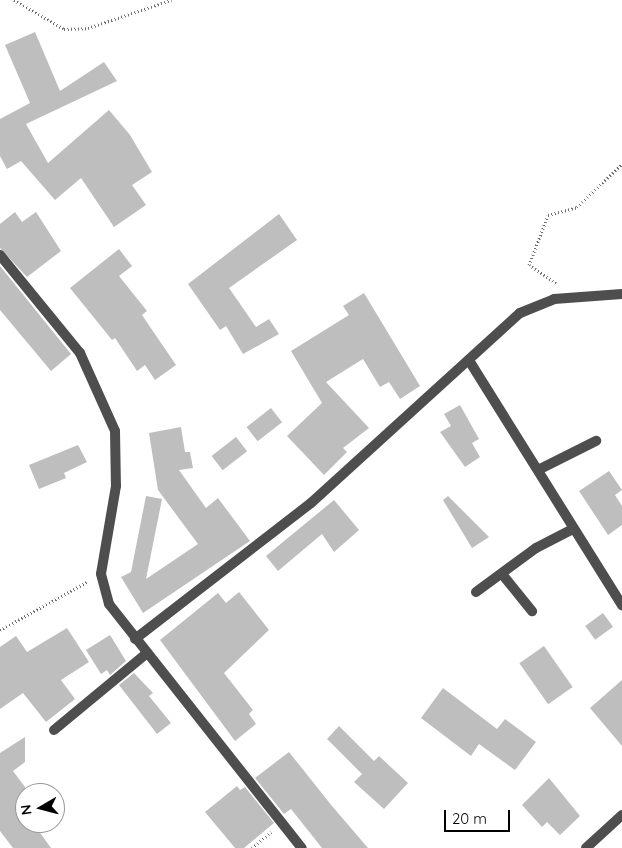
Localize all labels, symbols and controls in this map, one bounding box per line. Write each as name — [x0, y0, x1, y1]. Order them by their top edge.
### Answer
north arrow — [15, 783, 65, 833]
scale bar — [447, 800, 513, 832]
text: N — [17, 804, 36, 816]
text: 20 m — [452, 809, 487, 828]

